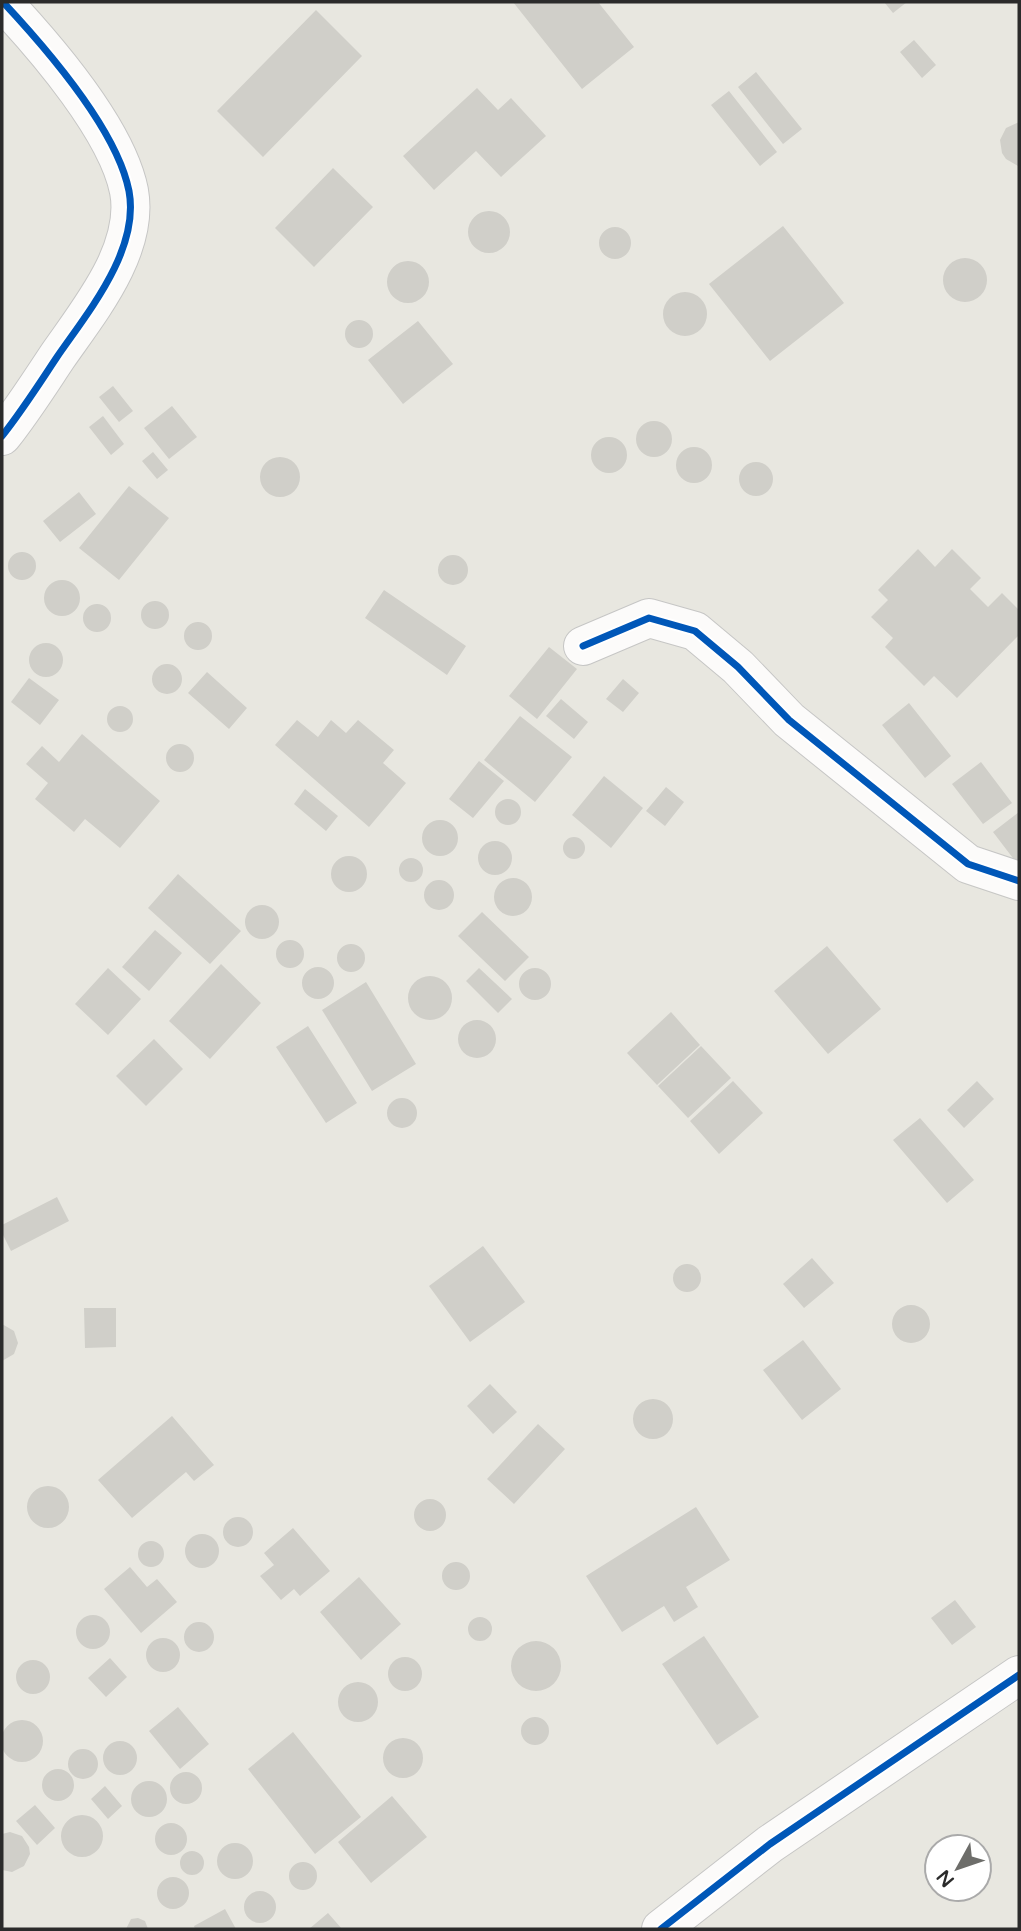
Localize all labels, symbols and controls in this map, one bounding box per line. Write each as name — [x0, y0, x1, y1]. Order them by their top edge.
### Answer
north arrow — [923, 1833, 993, 1903]
text: N — [932, 1865, 959, 1891]

